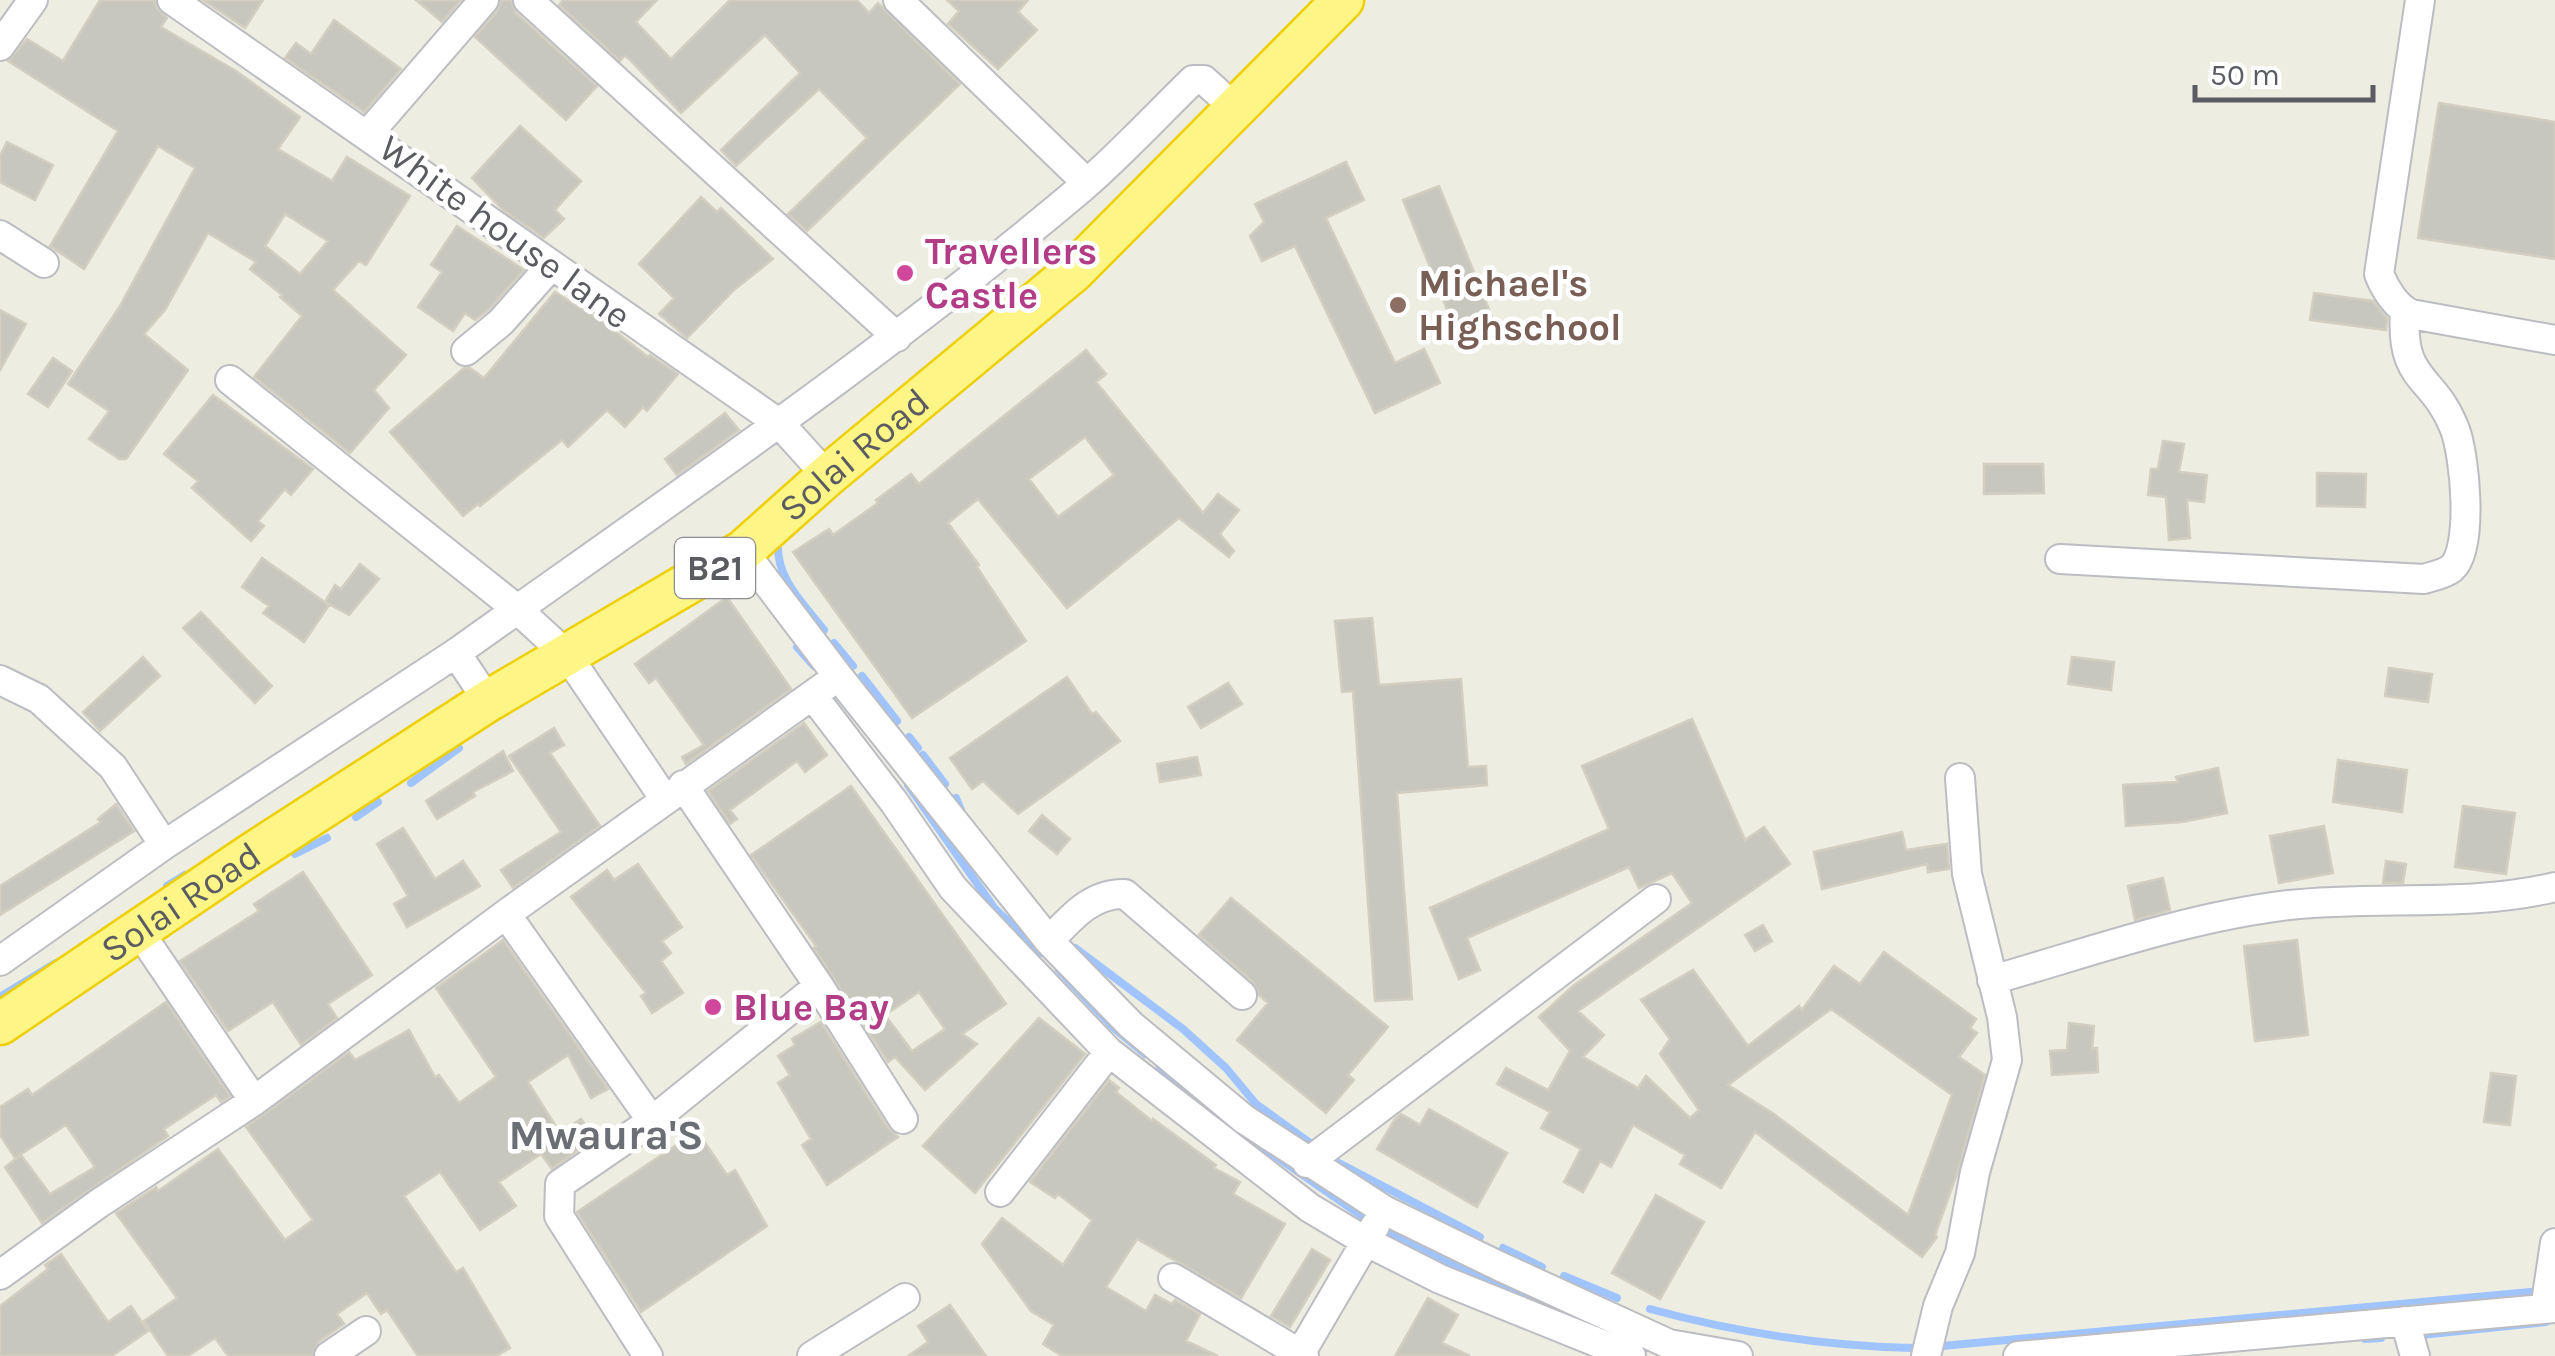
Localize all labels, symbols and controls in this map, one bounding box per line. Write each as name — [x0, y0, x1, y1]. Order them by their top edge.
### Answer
scale bar — [2195, 40, 2372, 102]
text: 50 m — [2210, 57, 2280, 93]
street label: White house lane — [370, 126, 640, 338]
place label: Travellers Castle — [925, 229, 1097, 318]
place label: Michael's Highschool — [1418, 261, 1622, 350]
marker: Travellers Castle — [894, 262, 916, 284]
marker: Michael's Highschool — [1387, 294, 1409, 316]
street label: Solai Road — [769, 378, 938, 531]
road number: B21 — [675, 538, 755, 598]
street label: Solai Road — [92, 832, 269, 972]
place label: Blue Bay — [733, 985, 889, 1030]
marker: Blue Bay — [702, 996, 724, 1018]
district label: Mwaura'S — [509, 1110, 703, 1160]

